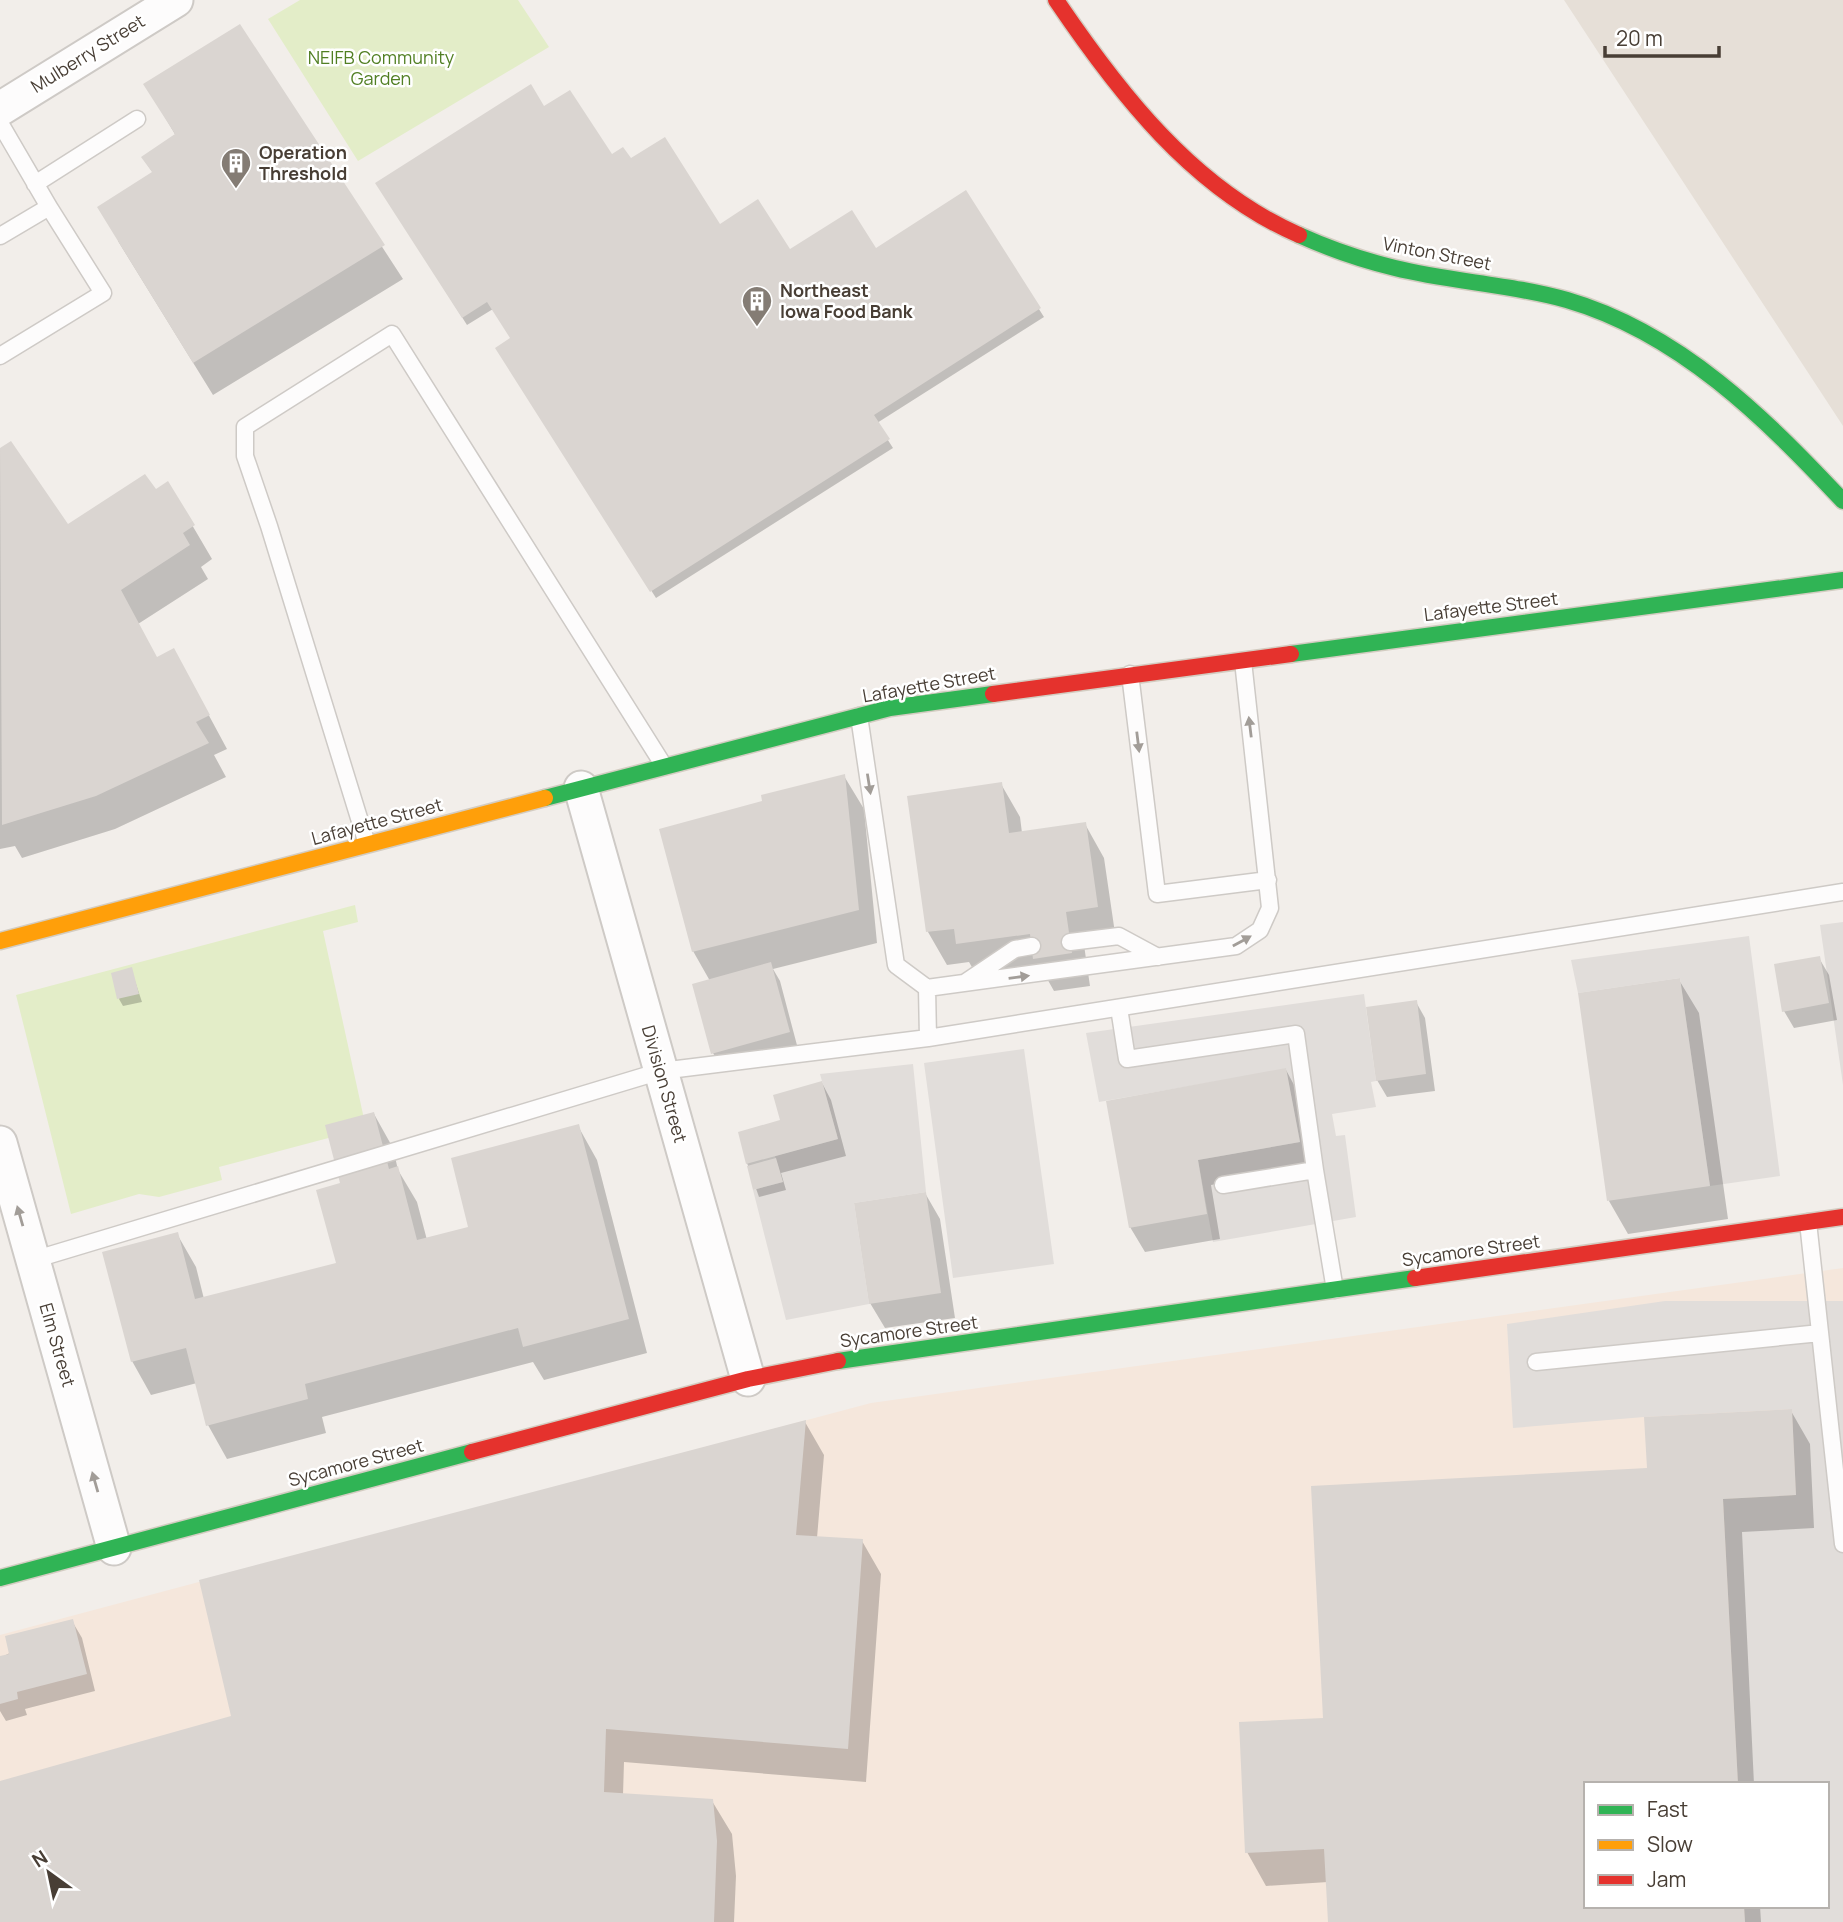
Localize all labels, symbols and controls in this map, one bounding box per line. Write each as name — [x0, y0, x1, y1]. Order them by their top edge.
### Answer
street label: Mulberry Street — [26, 9, 149, 98]
scale bar — [1605, 14, 1719, 58]
text: 20 m — [1616, 24, 1663, 52]
park label: NEIFB Community Garden — [308, 45, 455, 90]
place label: Operation Threshold — [259, 140, 347, 185]
building icon: Operation Threshold — [219, 146, 253, 190]
street label: Vinton Street — [1381, 231, 1494, 275]
place label: Northeast Iowa Food Bank — [780, 278, 914, 323]
building icon: Northeast Iowa Food Bank — [740, 284, 774, 328]
street label: Lafayette Street — [1423, 586, 1559, 626]
street label: Lafayette Street — [860, 660, 997, 708]
one-way arrow — [1245, 716, 1256, 738]
one-way arrow — [1133, 731, 1144, 753]
one-way arrow — [864, 773, 875, 795]
street label: Lafayette Street — [309, 792, 445, 850]
one-way arrow — [1233, 935, 1252, 947]
one-way arrow — [1008, 971, 1030, 982]
street label: Division Street — [637, 1022, 693, 1145]
one-way arrow — [15, 1205, 25, 1226]
street label: Sycamore Street — [1400, 1228, 1541, 1272]
street label: Elm Street — [35, 1300, 81, 1389]
street label: Sycamore Street — [838, 1309, 979, 1353]
street label: Sycamore Street — [285, 1432, 426, 1492]
one-way arrow — [89, 1471, 100, 1493]
legend — [1584, 1782, 1829, 1908]
text: Fast — [1647, 1795, 1688, 1823]
text: Slow — [1647, 1830, 1693, 1858]
north arrow — [14, 1838, 84, 1908]
text: N — [27, 1844, 53, 1873]
text: Jam — [1647, 1865, 1686, 1893]

